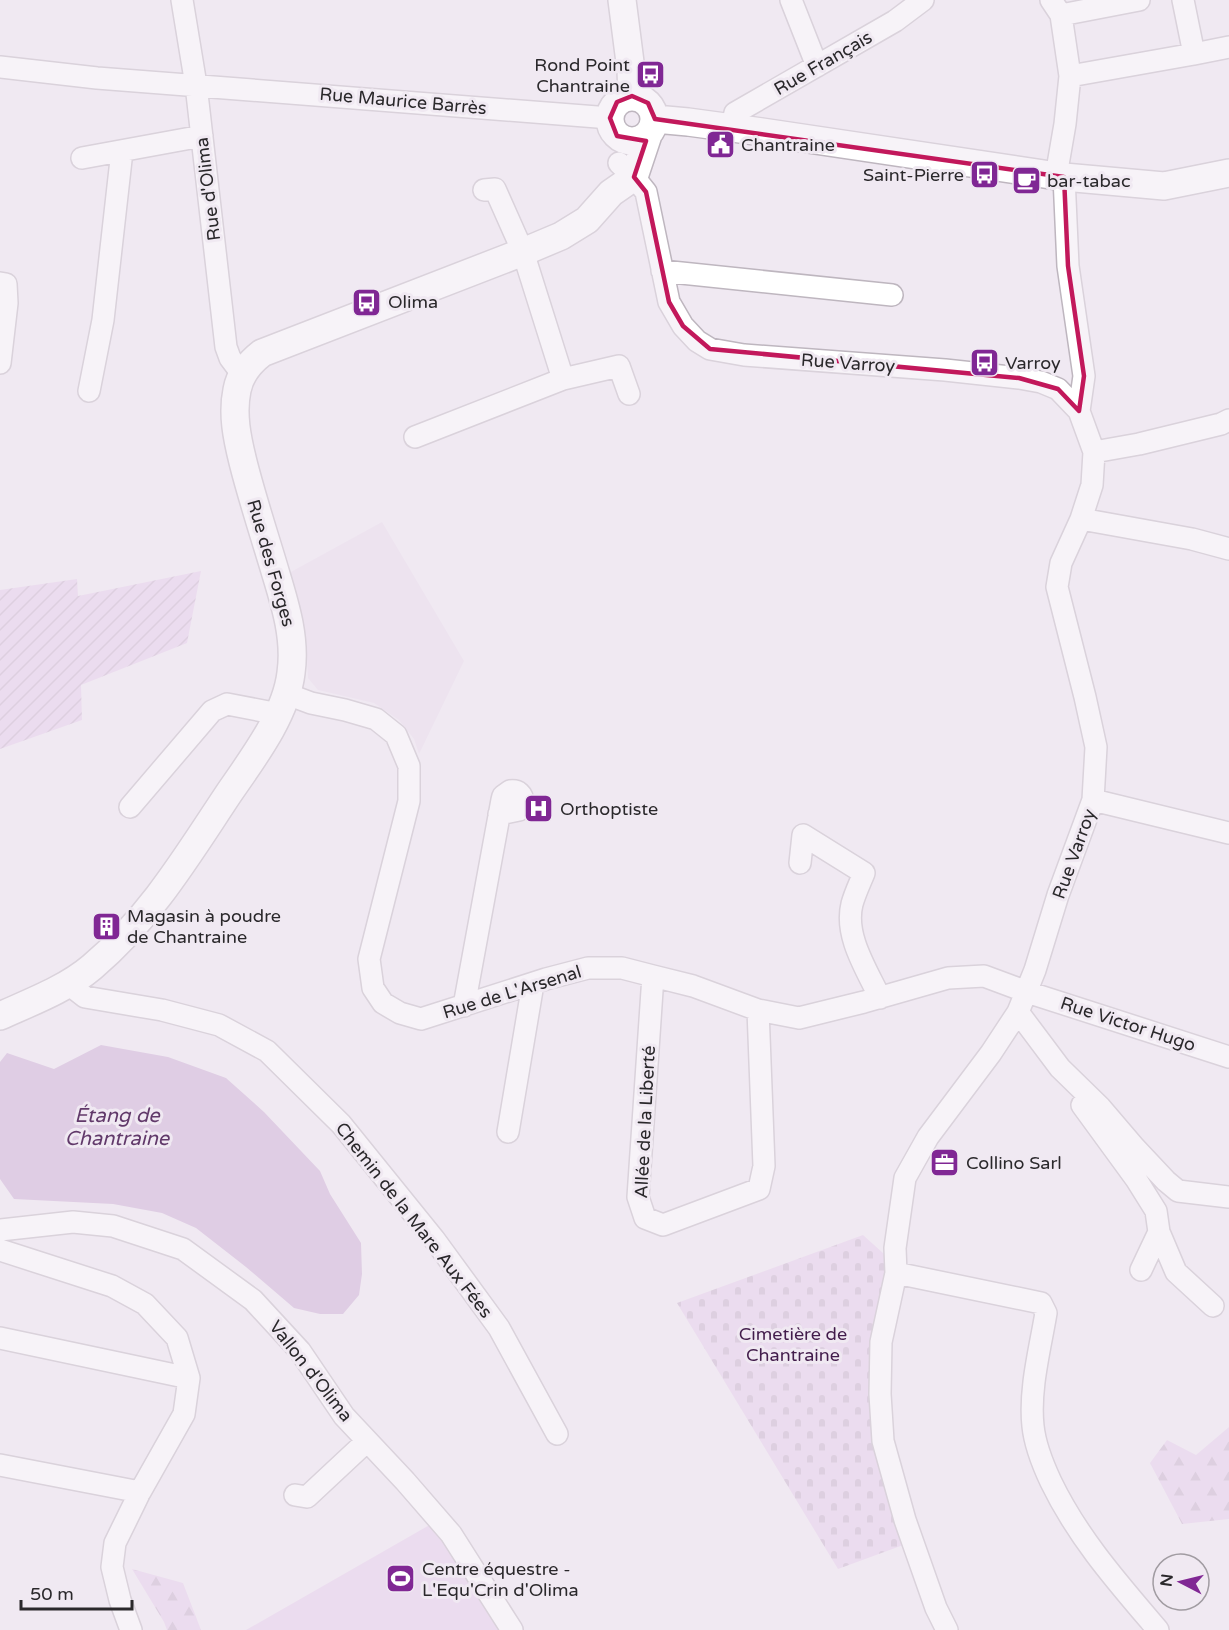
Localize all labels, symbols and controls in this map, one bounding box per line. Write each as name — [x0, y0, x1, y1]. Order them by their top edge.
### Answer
street label: Rue Français — [770, 26, 876, 100]
place label: Rond Point Chantraine — [534, 54, 630, 97]
bus stop icon: Rond Point Chantraine — [635, 59, 667, 91]
street label: Rue Maurice Barrès — [318, 83, 488, 119]
public building icon: Chantraine — [704, 129, 736, 161]
place label: Chantraine — [741, 134, 835, 156]
street label: Rue d'Olima — [191, 136, 225, 242]
bus stop icon: Saint-Pierre — [969, 159, 1001, 191]
place label: Saint-Pierre — [863, 164, 964, 186]
cafe icon: bar-tabac — [1010, 165, 1042, 197]
place label: bar-tabac — [1047, 170, 1131, 192]
bus stop icon: Olima — [351, 286, 383, 318]
place label: Olima — [388, 291, 438, 313]
bus stop icon: Varroy — [968, 347, 1000, 379]
street label: Rue Varroy — [800, 349, 896, 377]
place label: Varroy — [1005, 352, 1061, 374]
street label: Rue des Forges — [242, 497, 300, 629]
hospital icon: Orthoptiste — [523, 793, 555, 825]
place label: Orthoptiste — [560, 798, 658, 820]
street label: Rue Varroy — [1048, 806, 1101, 902]
place label: Magasin à poudre de Chantraine — [127, 905, 281, 948]
building icon: Magasin à poudre de Chantraine — [90, 910, 122, 942]
street label: Rue de L'Arsenal — [440, 960, 584, 1024]
street label: Rue Victor Hugo — [1058, 992, 1198, 1056]
street label: Allée de la Liberté — [630, 1045, 660, 1199]
water label: Étang de Chantraine — [65, 1104, 171, 1151]
street label: Chemin de la Mare Aux Fées — [331, 1118, 497, 1322]
office icon: Collino Sarl — [929, 1147, 961, 1179]
place label: Collino Sarl — [966, 1152, 1062, 1174]
street label: Vallon d'Olima — [265, 1316, 357, 1426]
park label: Cimetière de Chantraine — [739, 1323, 847, 1366]
north arrow — [1151, 1552, 1211, 1612]
place label: Centre équestre - L'Equ'Crin d'Olima — [422, 1558, 579, 1601]
sports icon: Centre équestre - L'Equ'Crin d'Olima — [385, 1563, 417, 1595]
scale bar — [21, 1573, 132, 1611]
text: N — [1156, 1573, 1178, 1588]
text: 50 m — [30, 1583, 74, 1605]

